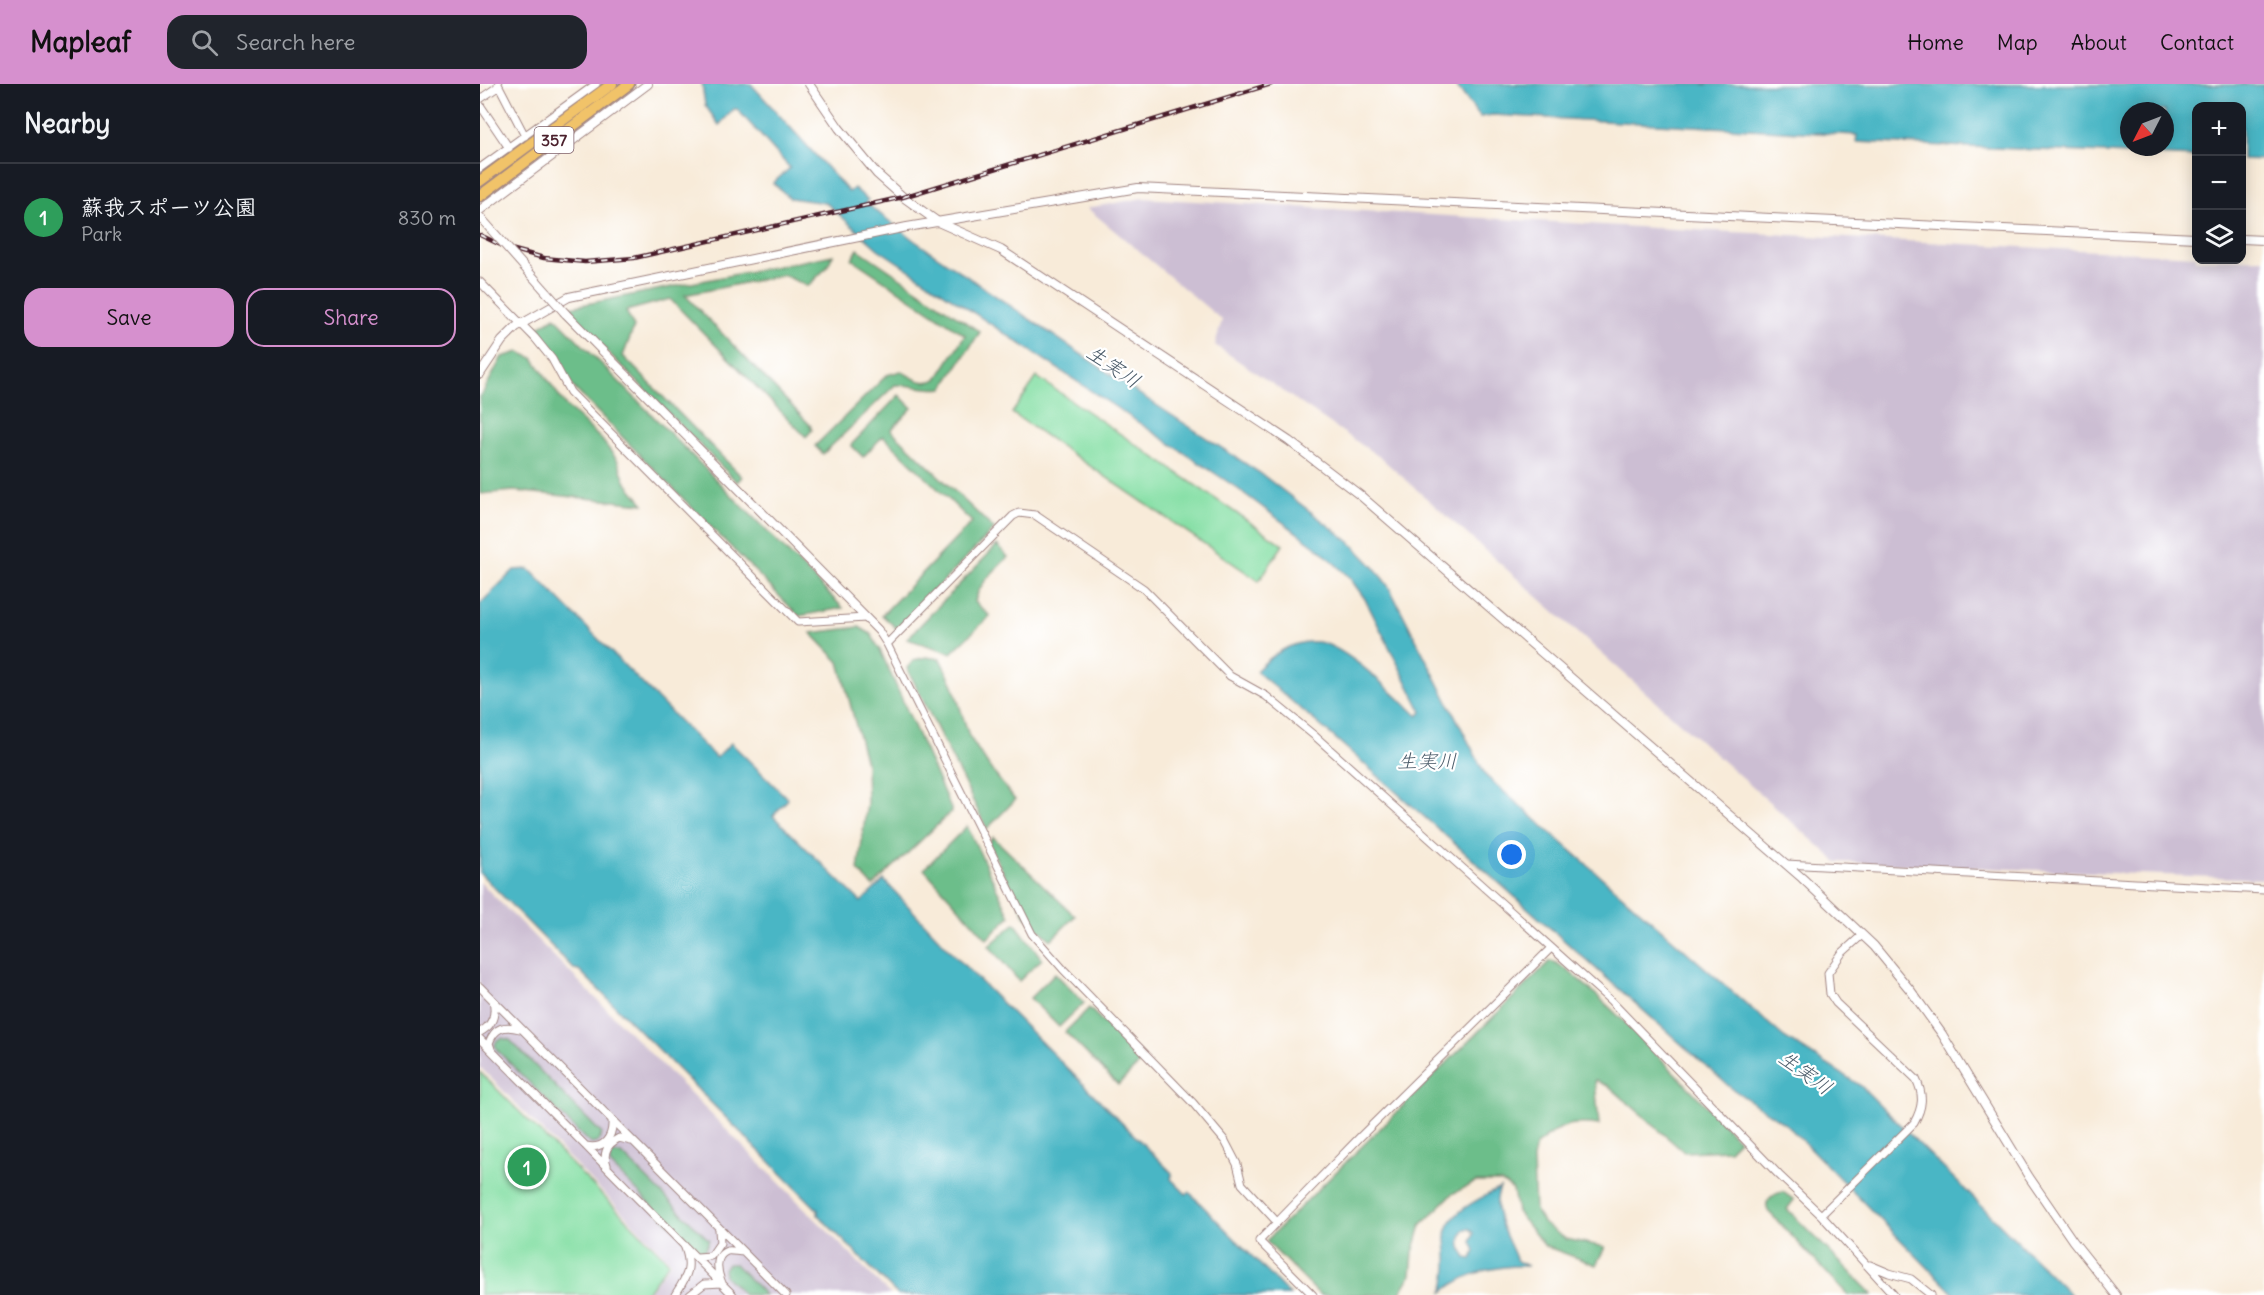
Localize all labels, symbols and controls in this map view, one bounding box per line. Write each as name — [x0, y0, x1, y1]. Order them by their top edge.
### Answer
search box — [167, 15, 587, 69]
text: Mapleaf — [30, 24, 131, 60]
icon: search — [188, 26, 221, 59]
text: Search here — [236, 28, 355, 56]
text: Home — [1907, 29, 1964, 56]
text: Map — [1997, 29, 2038, 56]
text: About — [2071, 29, 2127, 56]
text: Contact — [2160, 29, 2234, 56]
north arrow — [2120, 102, 2174, 156]
map controls — [2192, 102, 2246, 264]
button: + — [2192, 102, 2246, 156]
text: Nearby — [24, 107, 110, 140]
road number: 357 — [534, 127, 574, 153]
button: − — [2192, 156, 2246, 210]
text: 蘇我スポーツ公園 — [81, 193, 257, 221]
text: 1 — [40, 205, 47, 230]
text: 830 m — [398, 205, 456, 230]
button: layers — [2192, 210, 2246, 264]
text: Park — [81, 221, 122, 246]
button: Save — [24, 288, 234, 347]
button: Share — [246, 288, 456, 347]
water label: 生実川 — [1082, 339, 1146, 393]
water label: 生実川 — [1397, 748, 1457, 773]
your location — [1497, 840, 1526, 869]
water label: 生実川 — [1774, 1044, 1838, 1100]
pin: 1 — [508, 1144, 546, 1190]

